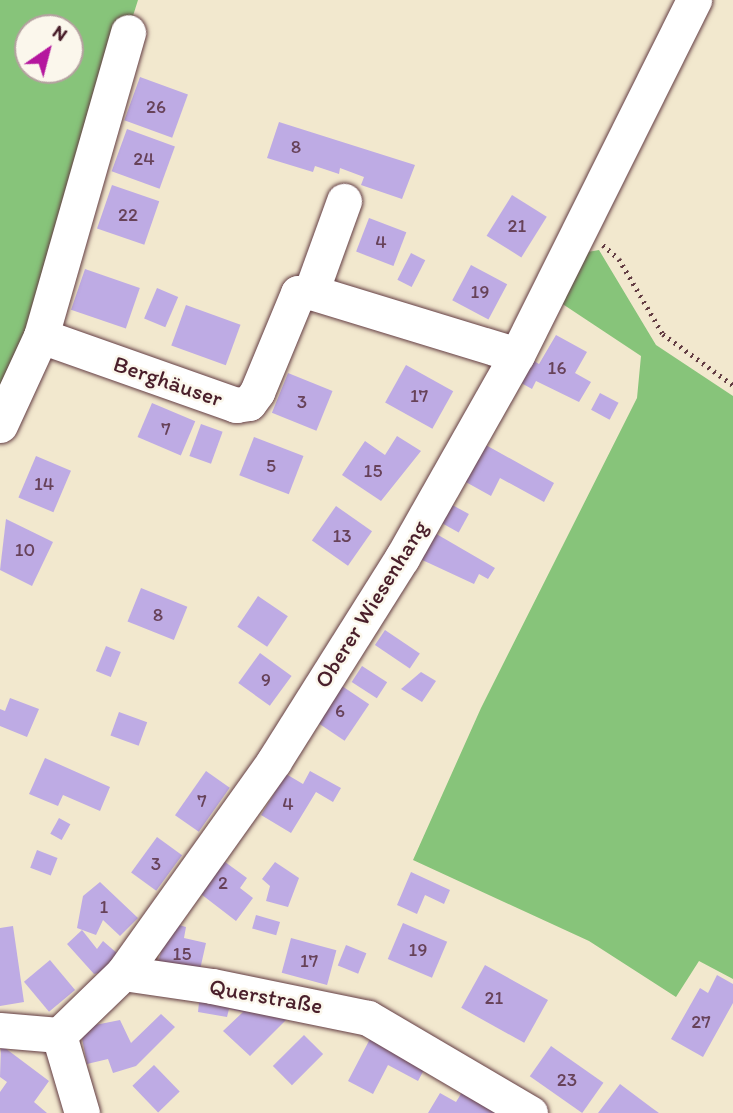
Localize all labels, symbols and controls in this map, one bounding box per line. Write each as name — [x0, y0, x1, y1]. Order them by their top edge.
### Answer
north arrow — [14, 14, 84, 84]
text: N — [48, 20, 72, 46]
house number: 26 — [146, 96, 166, 118]
house number: 8 — [291, 136, 301, 158]
house number: 24 — [133, 148, 155, 170]
house number: 22 — [118, 204, 138, 226]
house number: 21 — [508, 215, 526, 237]
house number: 4 — [375, 231, 387, 253]
house number: 19 — [471, 281, 489, 303]
street label: Berghäuser — [110, 349, 226, 413]
house number: 16 — [548, 357, 566, 379]
house number: 17 — [410, 385, 428, 407]
house number: 3 — [297, 391, 307, 413]
house number: 7 — [161, 418, 171, 440]
house number: 5 — [266, 455, 276, 477]
house number: 15 — [364, 460, 382, 482]
house number: 14 — [34, 473, 54, 495]
street label: Oberer Wiesenhang — [308, 515, 434, 693]
house number: 13 — [332, 525, 352, 547]
house number: 10 — [15, 539, 35, 561]
house number: 8 — [153, 604, 163, 626]
house number: 9 — [261, 669, 271, 691]
house number: 6 — [335, 700, 345, 722]
house number: 7 — [197, 790, 207, 812]
house number: 4 — [282, 793, 294, 815]
house number: 3 — [151, 853, 161, 875]
house number: 2 — [218, 872, 228, 894]
house number: 1 — [100, 896, 108, 918]
house number: 19 — [409, 939, 427, 961]
house number: 15 — [173, 943, 191, 965]
house number: 17 — [300, 950, 318, 972]
street label: Querstraße — [207, 972, 325, 1020]
house number: 21 — [485, 987, 503, 1009]
house number: 27 — [691, 1011, 711, 1033]
house number: 23 — [557, 1069, 577, 1091]

